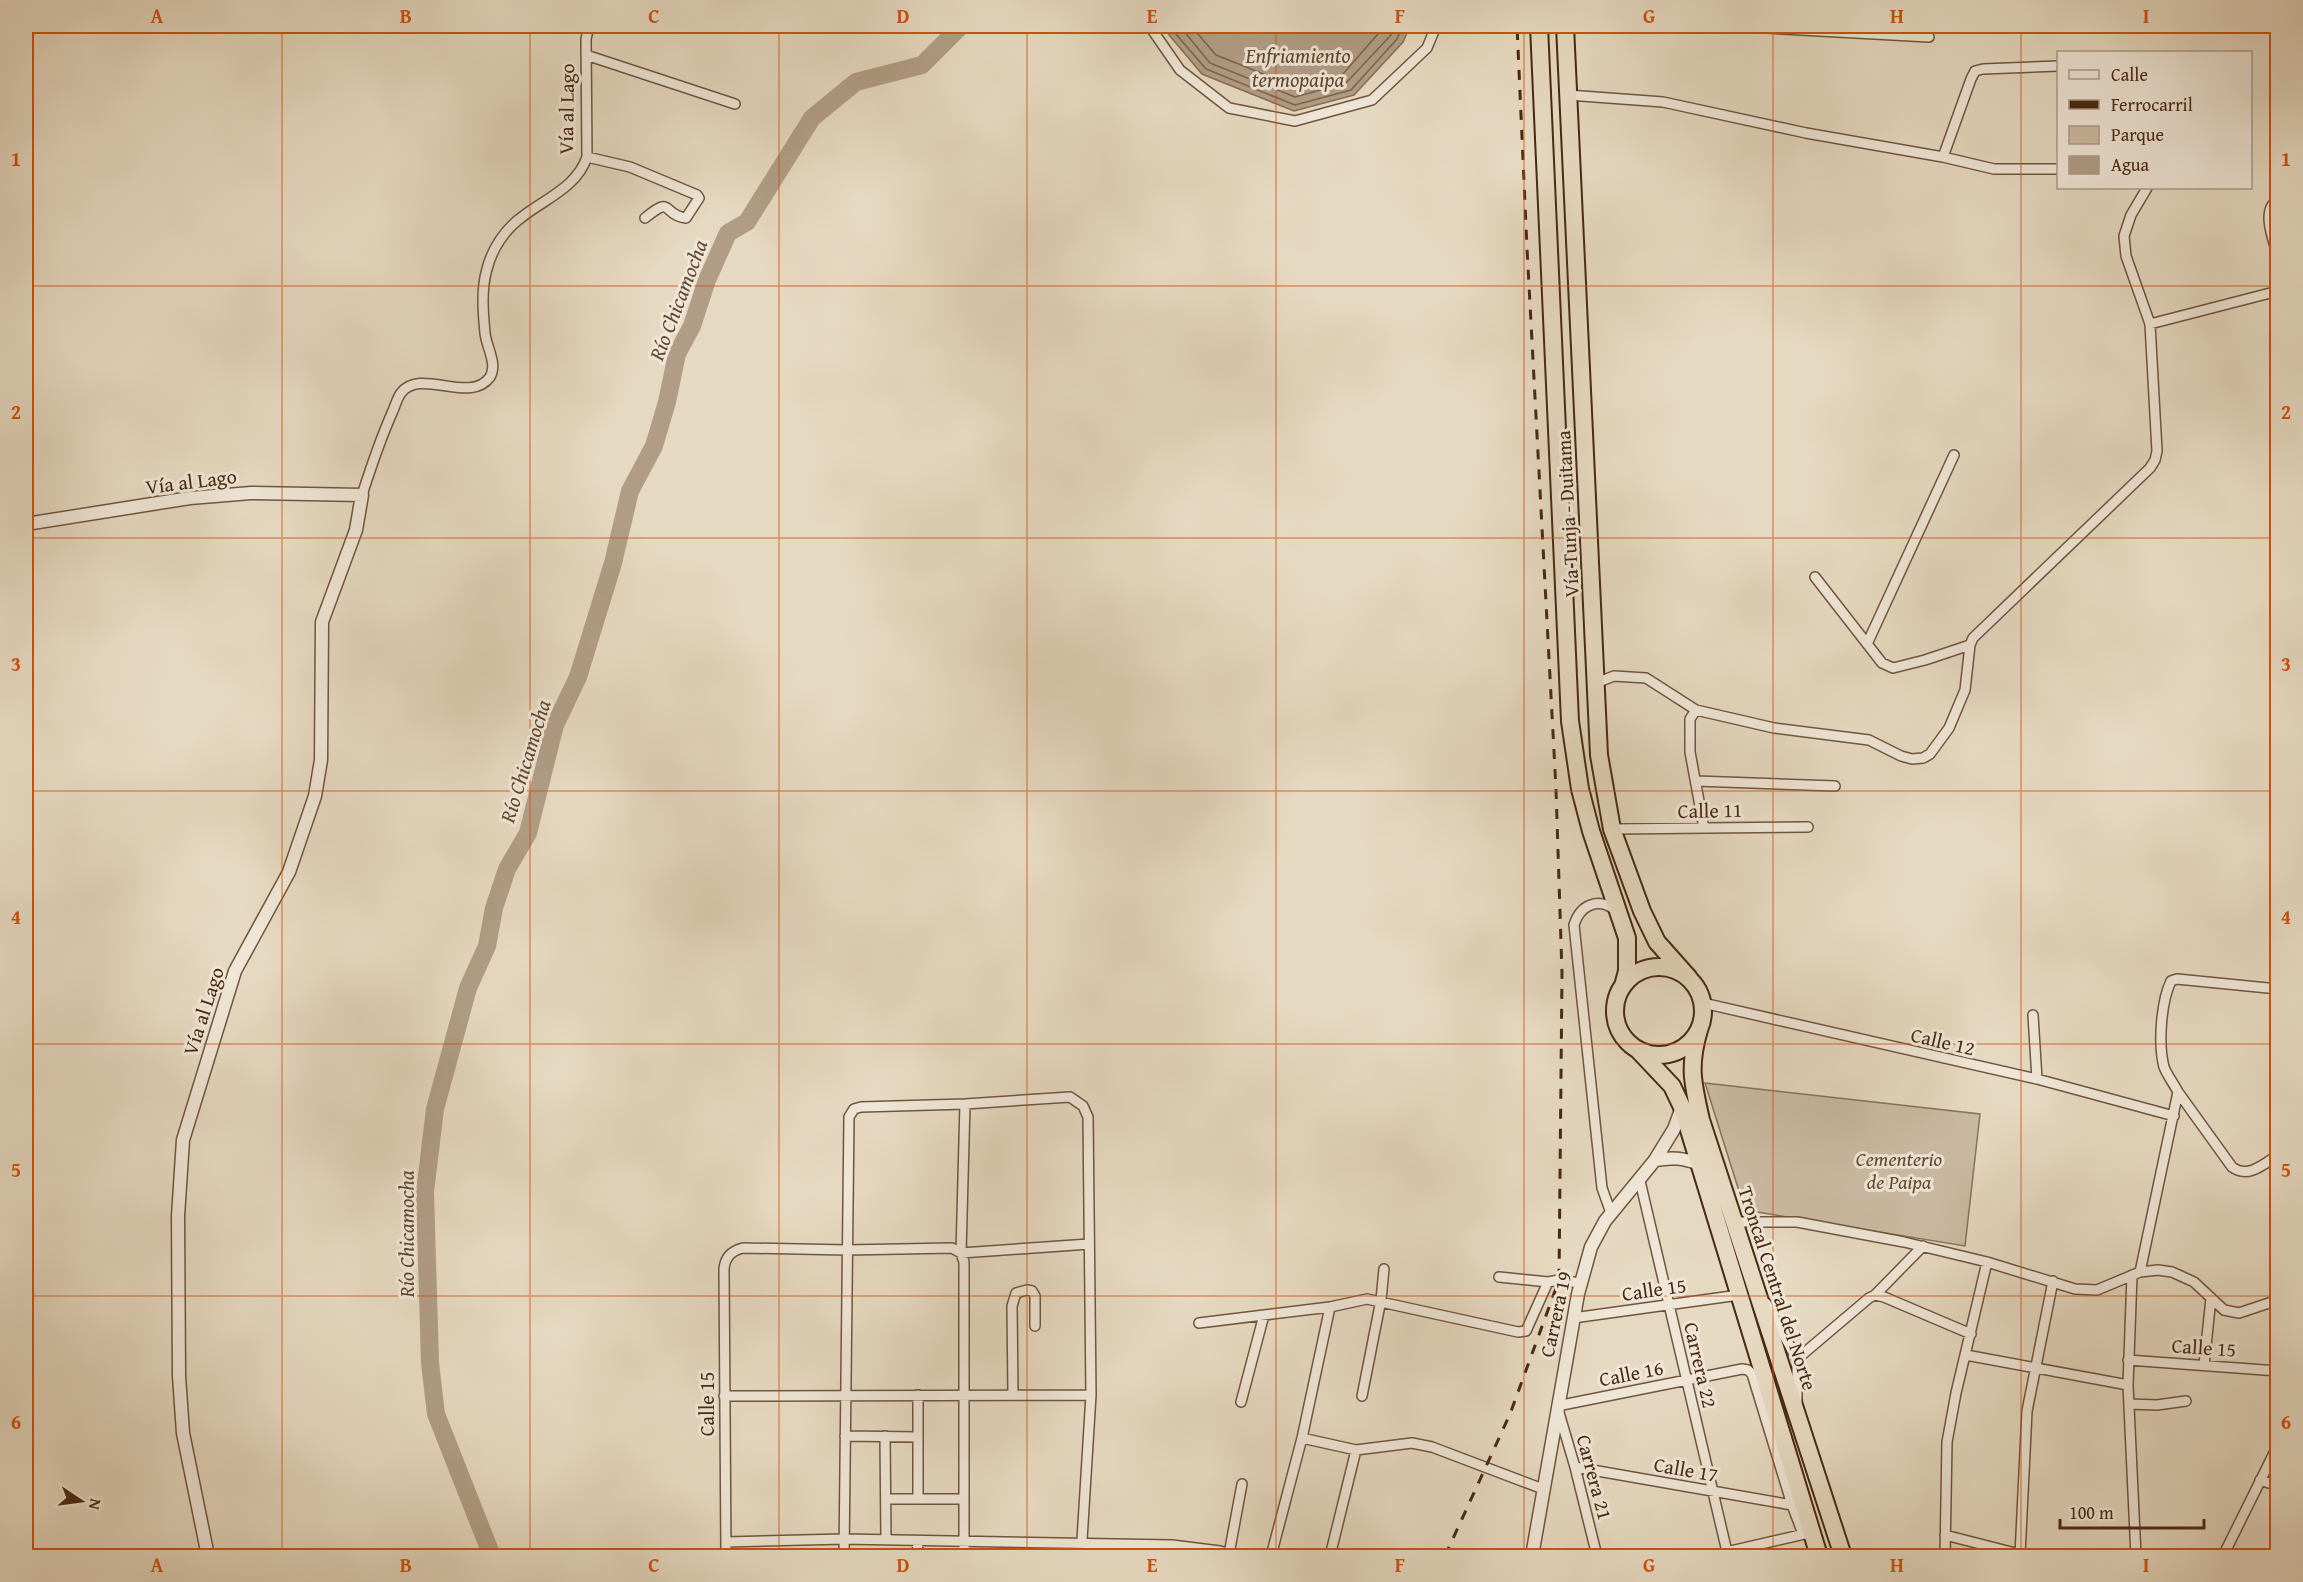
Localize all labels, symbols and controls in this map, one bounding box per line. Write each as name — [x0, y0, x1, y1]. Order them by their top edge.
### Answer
text: A — [151, 1, 164, 30]
text: B — [400, 1, 412, 30]
text: C — [648, 1, 660, 30]
text: D — [896, 1, 910, 30]
text: E — [1147, 1, 1158, 30]
text: F — [1395, 1, 1405, 30]
text: G — [1643, 1, 1655, 30]
text: H — [1890, 1, 1904, 30]
text: I — [2143, 1, 2149, 30]
water label: Enfriamiento termopaipa — [1244, 40, 1351, 95]
legend — [2057, 51, 2252, 189]
text: Calle — [2111, 61, 2148, 88]
street label: Vía al Lago — [551, 63, 581, 155]
text: Ferrocarril — [2111, 91, 2193, 118]
text: Parque — [2111, 121, 2164, 148]
text: 1 — [11, 144, 21, 173]
text: 1 — [2281, 144, 2291, 173]
text: Agua — [2111, 151, 2150, 178]
water label: Río Chicamocha — [640, 235, 715, 366]
text: 2 — [11, 397, 21, 426]
text: 2 — [2281, 397, 2291, 426]
street label: Vía Tunja - Duitama — [1548, 429, 1586, 598]
street label: Vía al Lago — [144, 461, 238, 501]
text: 3 — [11, 649, 21, 678]
text: 3 — [2281, 649, 2291, 678]
water label: Río Chicamocha — [491, 695, 559, 827]
street label: Calle 11 — [1677, 795, 1743, 825]
text: 4 — [11, 902, 21, 931]
text: 4 — [2281, 902, 2291, 931]
street label: Vía al Lago — [175, 963, 231, 1059]
street label: Calle 12 — [1908, 1020, 1978, 1062]
park label: Cementerio de Paipa — [1856, 1144, 1943, 1196]
text: 5 — [11, 1155, 21, 1184]
text: 5 — [2281, 1155, 2291, 1184]
water label: Río Chicamocha — [391, 1170, 422, 1299]
street label: Troncal Central del Norte — [1731, 1182, 1825, 1394]
street label: Carrera 19 — [1532, 1268, 1578, 1360]
street label: Calle 15 — [1620, 1270, 1688, 1308]
street label: Carrera 22 — [1677, 1319, 1725, 1411]
street label: Calle 15 — [2171, 1330, 2237, 1364]
street label: Calle 16 — [1597, 1353, 1665, 1393]
street label: Calle 15 — [692, 1372, 721, 1436]
text: 6 — [11, 1407, 21, 1436]
text: 6 — [2281, 1407, 2291, 1436]
street label: Carrera 21 — [1570, 1431, 1620, 1523]
street label: Calle 17 — [1652, 1449, 1720, 1489]
north arrow — [51, 1471, 111, 1531]
scale bar — [2060, 1492, 2204, 1530]
text: N — [83, 1496, 109, 1513]
text: 100 m — [2069, 1499, 2114, 1526]
text: A — [151, 1550, 164, 1579]
text: B — [400, 1550, 412, 1579]
text: C — [648, 1550, 660, 1579]
text: D — [896, 1550, 910, 1579]
text: E — [1147, 1550, 1158, 1579]
text: F — [1395, 1550, 1405, 1579]
text: G — [1643, 1550, 1655, 1579]
text: H — [1890, 1550, 1904, 1579]
text: I — [2143, 1550, 2149, 1579]

